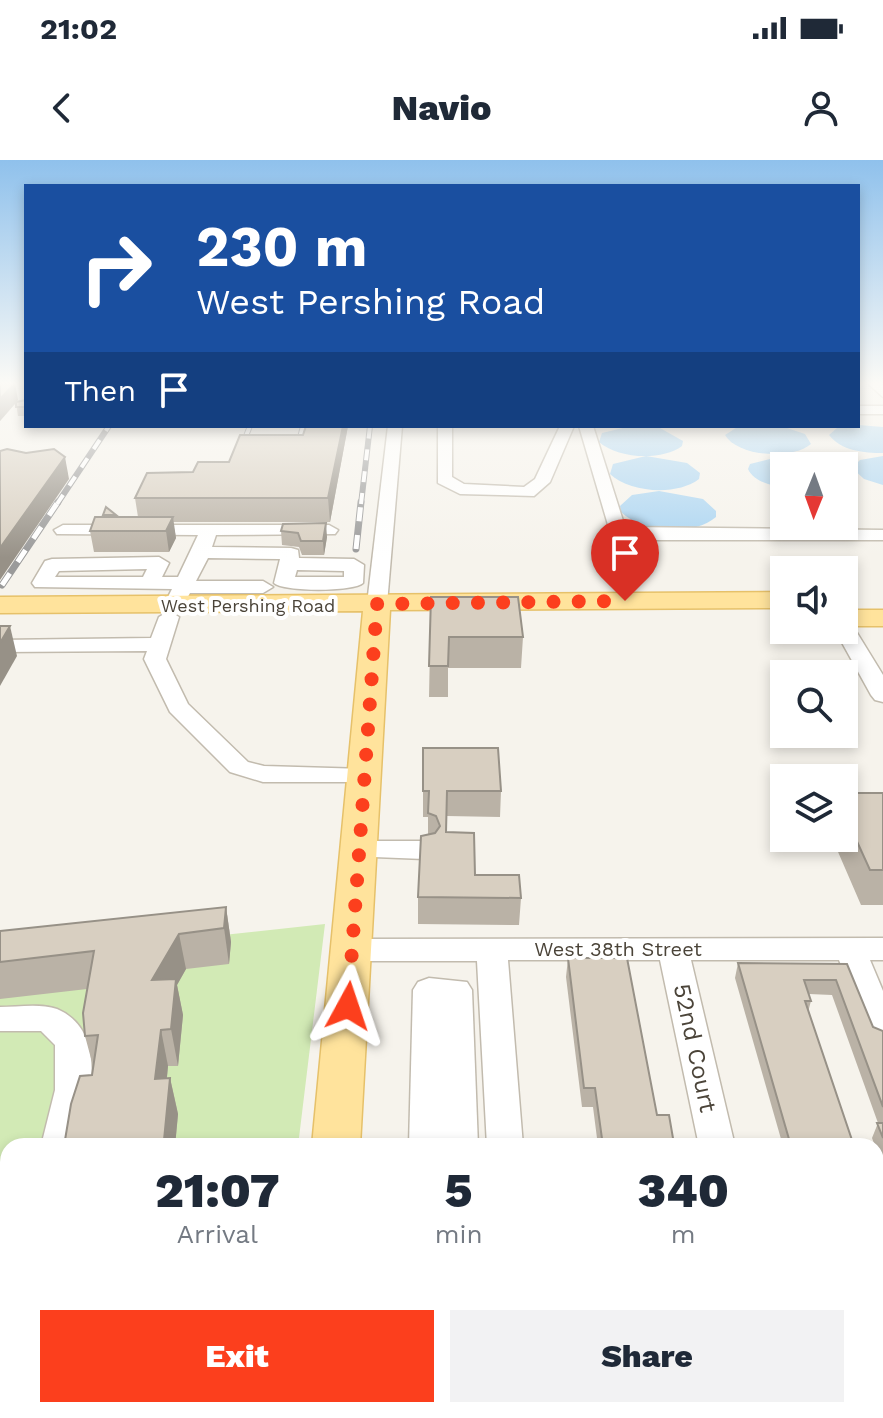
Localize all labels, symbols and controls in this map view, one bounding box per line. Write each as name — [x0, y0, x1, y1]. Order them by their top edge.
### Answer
text: 21:02 — [40, 11, 117, 46]
icon: back — [40, 86, 84, 130]
icon: person — [799, 86, 843, 130]
text: Navio — [392, 87, 491, 129]
text: 230 m — [196, 214, 367, 280]
icon: right — [64, 216, 168, 320]
text: West Pershing Road — [196, 281, 545, 323]
icon: arrive — [152, 368, 196, 412]
text: Then — [64, 373, 136, 408]
north arrow — [770, 452, 858, 540]
map controls — [770, 452, 858, 852]
pin — [591, 519, 659, 601]
icon: arrive — [603, 531, 647, 575]
button: sound — [770, 556, 858, 644]
street label: West Pershing Road — [161, 595, 335, 616]
button: search — [770, 660, 858, 748]
button: layers — [770, 764, 858, 852]
street label: West 38th Street — [534, 937, 702, 961]
position arrow — [306, 964, 390, 1048]
street label: 52nd Court — [668, 981, 722, 1115]
text: 21:07 — [155, 1162, 280, 1219]
text: 5 — [445, 1162, 473, 1219]
text: 340 — [637, 1162, 729, 1219]
text: Arrival — [177, 1219, 258, 1249]
text: min — [435, 1219, 482, 1249]
text: m — [671, 1219, 696, 1249]
button: Exit — [40, 1310, 434, 1402]
button: Share — [450, 1310, 844, 1402]

